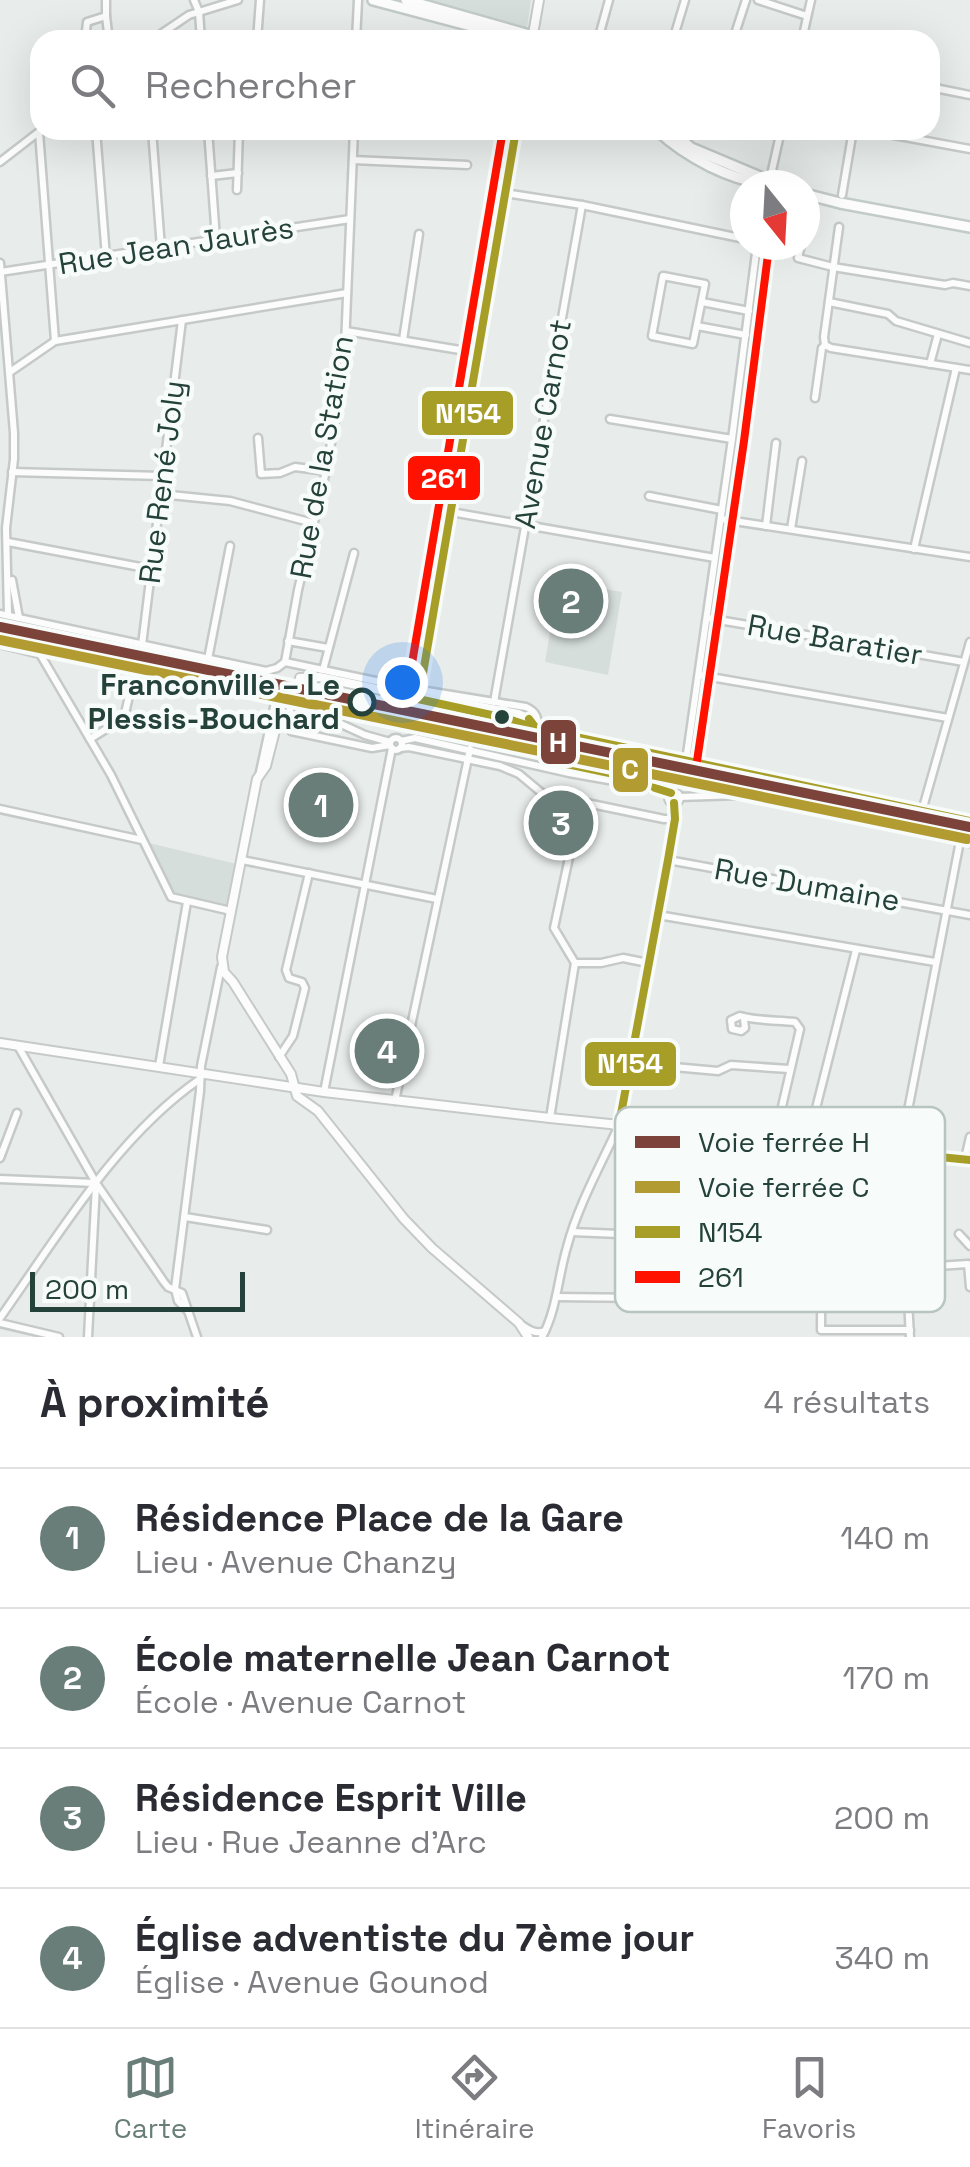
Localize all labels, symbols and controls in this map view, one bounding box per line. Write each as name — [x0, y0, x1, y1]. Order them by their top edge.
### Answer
search box — [30, 30, 940, 140]
icon: search — [65, 58, 120, 113]
text: Rechercher — [145, 61, 356, 109]
north arrow — [730, 170, 820, 260]
street label: Rue Jean Jaurès — [56, 208, 296, 283]
street label: Avenue Carnot — [505, 316, 580, 532]
street label: Rue de la Station — [281, 332, 362, 582]
street label: Rue René Joly — [130, 378, 193, 586]
line badge: N154 — [420, 389, 515, 437]
text: N154 — [435, 395, 501, 431]
line badge: 261 — [406, 454, 482, 502]
text: 261 — [421, 460, 467, 496]
pin: 2 — [538, 564, 604, 638]
street label: Rue Baratier — [744, 605, 926, 674]
your location — [377, 657, 428, 708]
place label: Franconville – Le Plessis-Bouchard — [88, 665, 340, 738]
marker: Franconville – Le Plessis-Bouchard — [349, 689, 375, 715]
unlabelled marker — [492, 707, 512, 727]
line badge: H — [539, 718, 578, 766]
text: H — [549, 724, 567, 760]
line badge: C — [611, 746, 650, 794]
text: C — [621, 751, 639, 787]
pin: 1 — [288, 768, 354, 842]
pin: 3 — [528, 786, 594, 860]
street label: Rue Dumaine — [711, 849, 903, 920]
pin: 4 — [354, 1014, 420, 1088]
line badge: N154 — [583, 1040, 678, 1088]
text: N154 — [597, 1045, 663, 1081]
legend — [615, 1107, 945, 1312]
text: Voie ferrée H — [698, 1124, 870, 1160]
text: Voie ferrée C — [698, 1169, 869, 1205]
text: N154 — [698, 1214, 763, 1250]
text: 261 — [698, 1259, 744, 1295]
scale bar — [30, 1267, 245, 1312]
text: 200 m — [45, 1271, 129, 1307]
text: À proximité — [40, 1376, 270, 1429]
text: 4 résultats — [763, 1382, 930, 1422]
text: Résidence Place de la Gare — [135, 1494, 624, 1542]
text: 1 — [65, 1518, 80, 1558]
text: 140 m — [840, 1518, 930, 1558]
text: Lieu · Avenue Chanzy — [135, 1542, 457, 1582]
text: École maternelle Jean Carnot — [135, 1634, 671, 1682]
text: 2 — [63, 1658, 82, 1698]
text: 170 m — [843, 1658, 930, 1698]
text: École · Avenue Carnot — [135, 1682, 466, 1722]
text: Résidence Esprit Ville — [135, 1774, 527, 1822]
text: 3 — [63, 1798, 82, 1838]
text: 200 m — [834, 1798, 930, 1838]
text: Lieu · Rue Jeanne d'Arc — [135, 1822, 487, 1862]
text: Église adventiste du 7ème jour — [135, 1914, 694, 1962]
text: 4 — [62, 1938, 83, 1978]
text: 340 m — [834, 1938, 930, 1978]
text: Église · Avenue Gounod — [135, 1962, 489, 2002]
tab: Carte — [114, 2050, 187, 2146]
tab: Itinéraire — [415, 2050, 535, 2146]
tab: Favoris — [762, 2050, 856, 2146]

